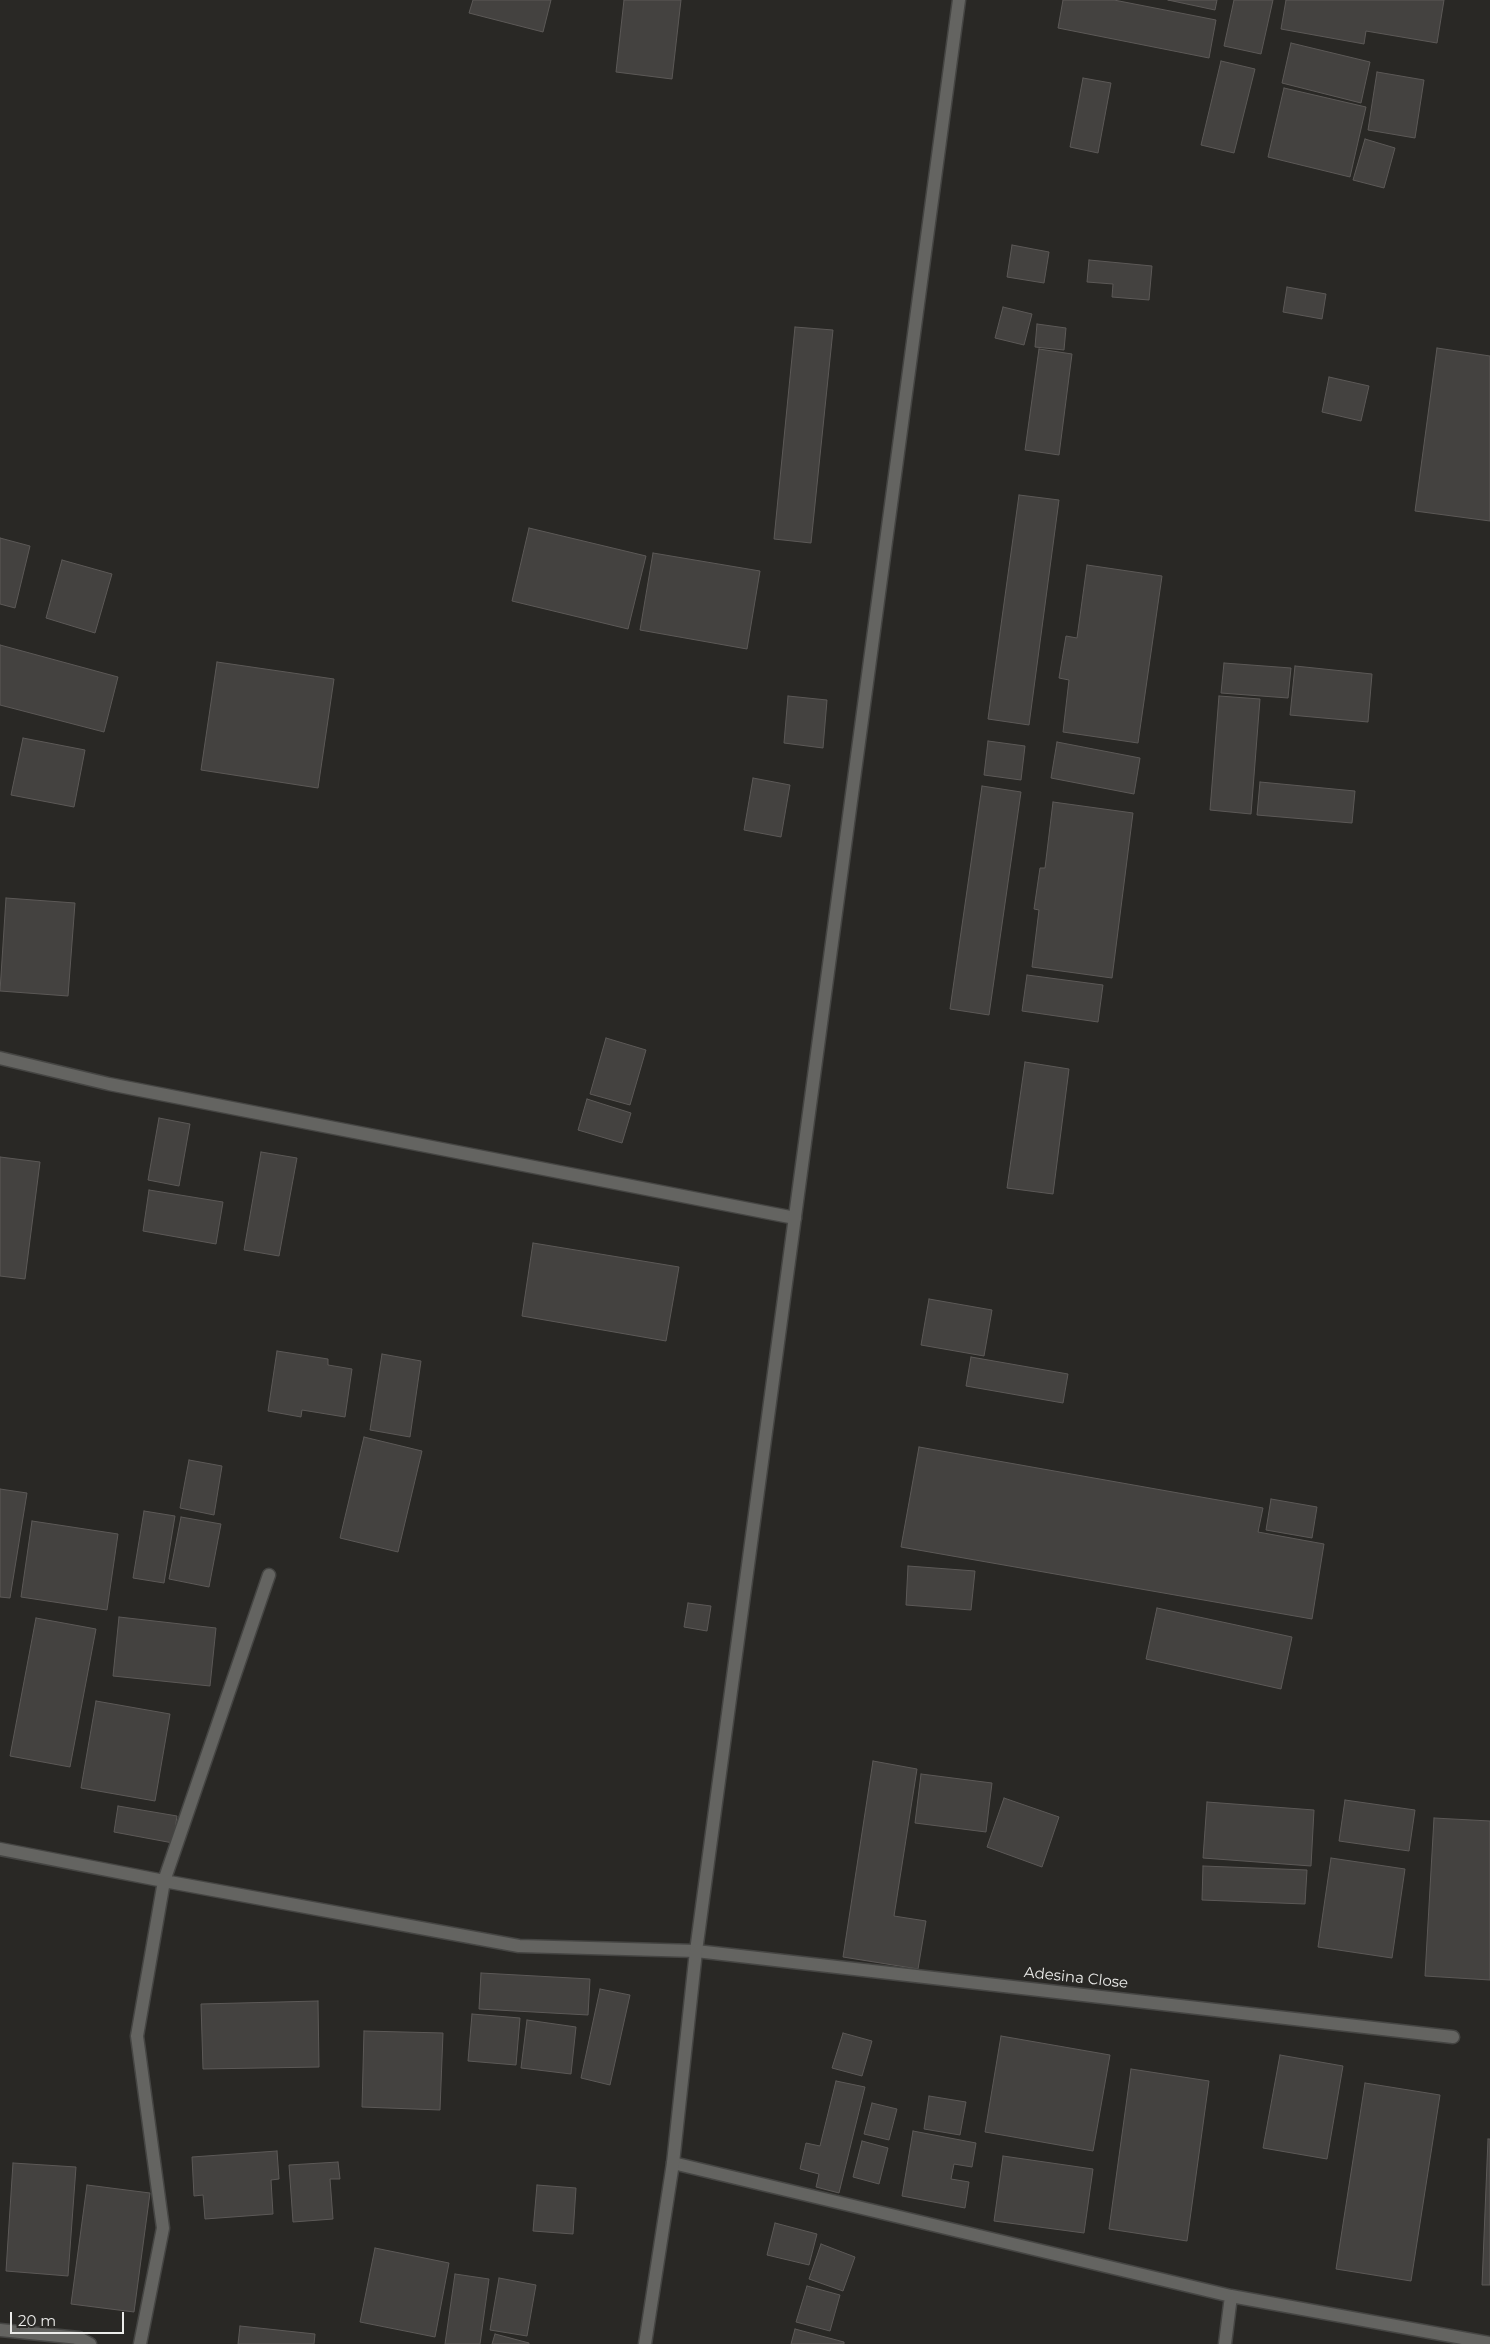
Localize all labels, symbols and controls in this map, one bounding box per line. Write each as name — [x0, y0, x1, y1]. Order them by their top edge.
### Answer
street label: Adesina Close — [1023, 1964, 1129, 1992]
scale bar — [12, 2302, 126, 2334]
text: 20 m — [18, 2311, 56, 2330]

